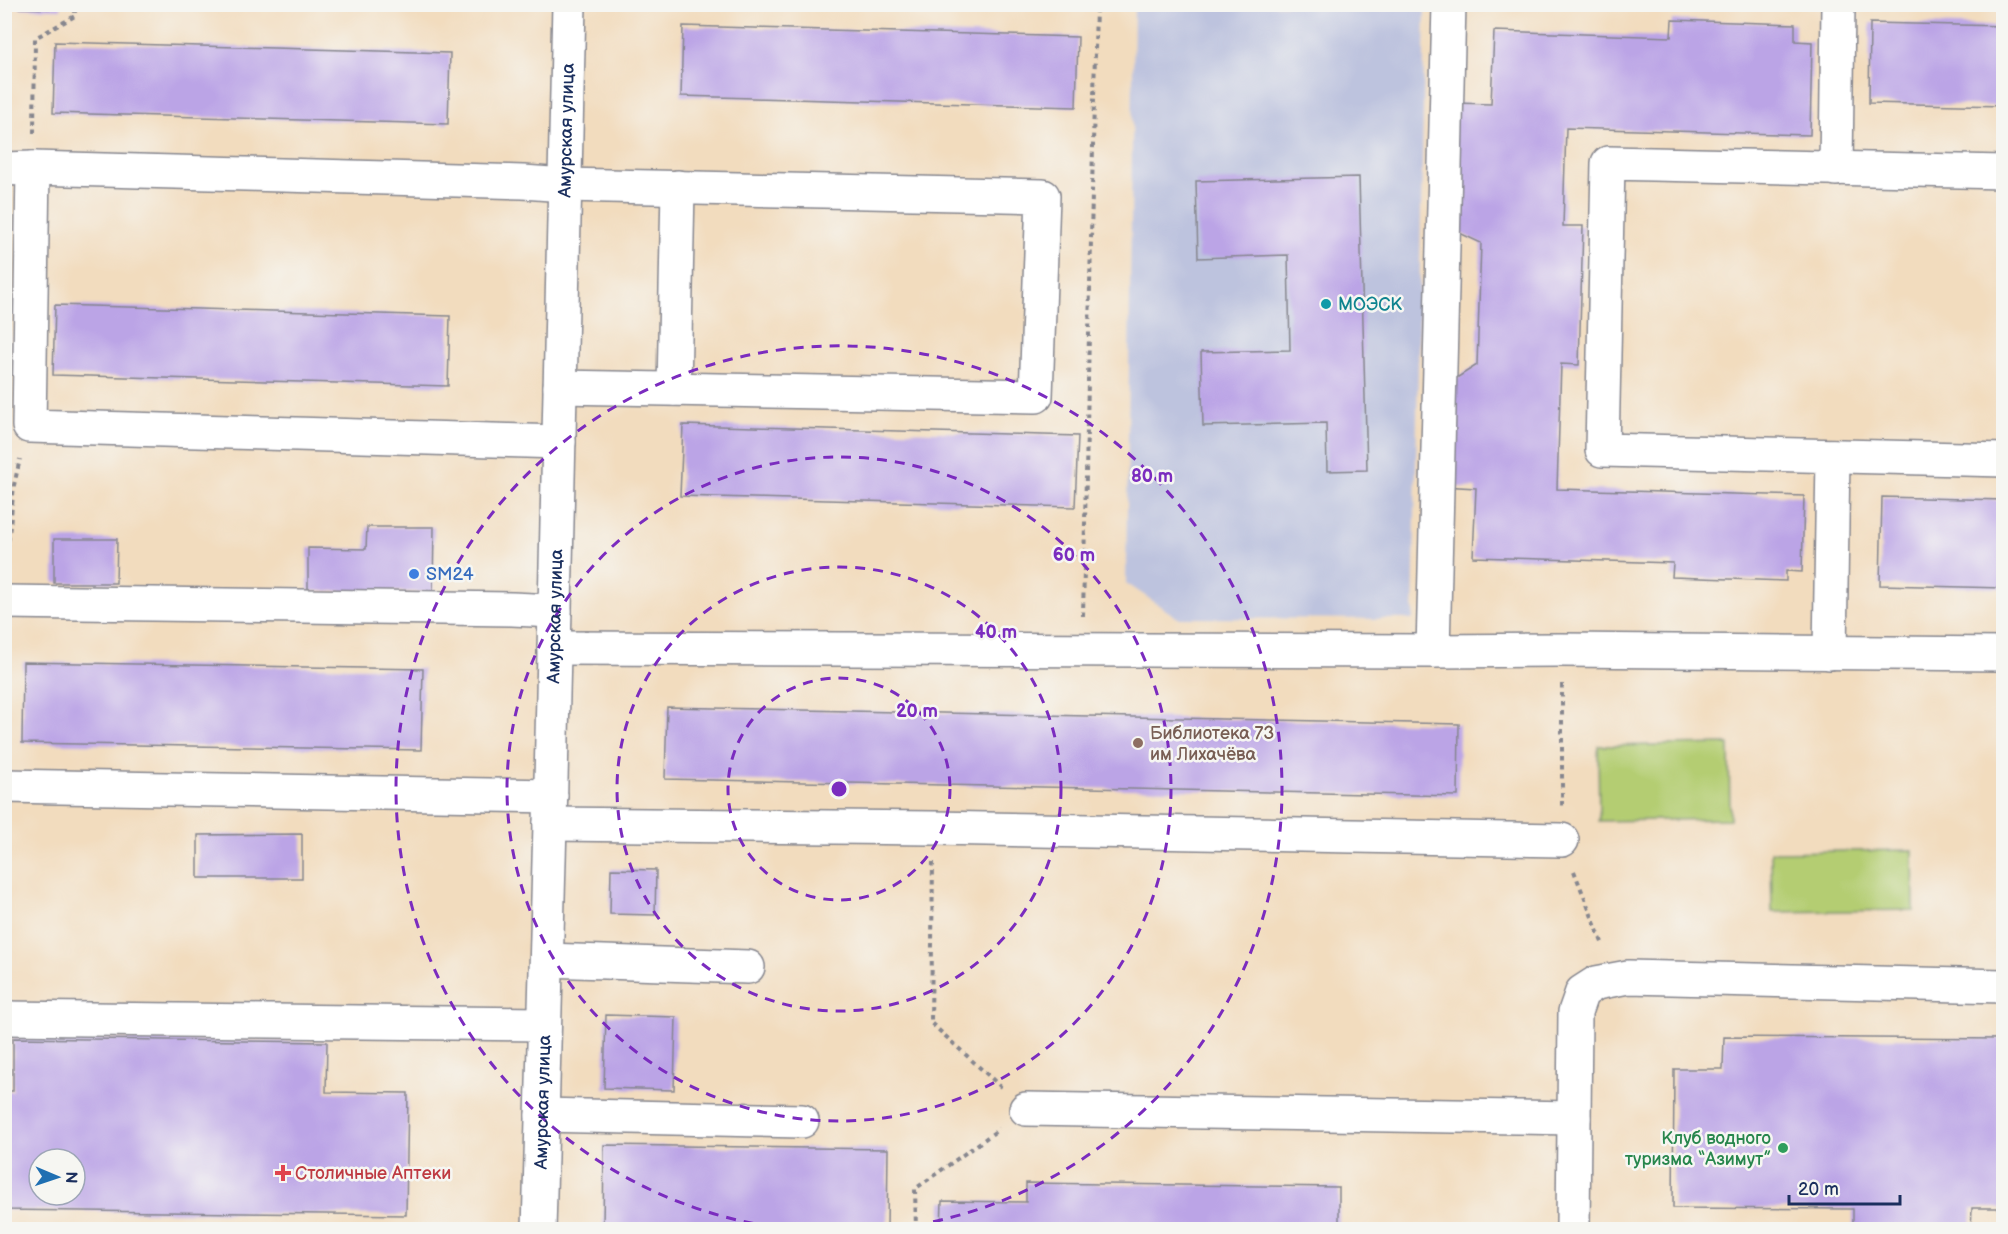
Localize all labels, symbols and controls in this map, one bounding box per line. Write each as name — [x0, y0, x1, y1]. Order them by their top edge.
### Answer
street label: Амурская улица — [554, 62, 578, 199]
place label: МОЭСК — [1338, 294, 1402, 315]
marker: МОЭСК — [1319, 297, 1333, 311]
text: 80 m — [1131, 466, 1173, 487]
text: 60 m — [1053, 545, 1095, 566]
street label: Амурская улица — [543, 548, 567, 685]
place label: SM24 — [426, 564, 474, 585]
marker: SM24 — [407, 567, 421, 581]
text: 40 m — [975, 622, 1017, 643]
text: 20 m — [896, 701, 938, 722]
place label: Библиотека 73 им Лихачёва — [1150, 723, 1274, 765]
marker: Библиотека 73 им Лихачёва — [1131, 736, 1145, 750]
centre of rings — [829, 779, 849, 799]
street label: Амурская улица — [530, 1034, 555, 1171]
place label: Клуб водного туризма “Азимут” — [1625, 1128, 1771, 1170]
marker: Клуб водного туризма “Азимут” — [1776, 1141, 1790, 1155]
north arrow — [27, 1147, 87, 1207]
place label: Столичные Аптеки — [295, 1163, 451, 1184]
marker: Столичные Аптеки — [276, 1166, 290, 1180]
scale bar — [1789, 1168, 1900, 1206]
text: N — [61, 1171, 80, 1184]
text: 20 m — [1798, 1179, 1839, 1200]

